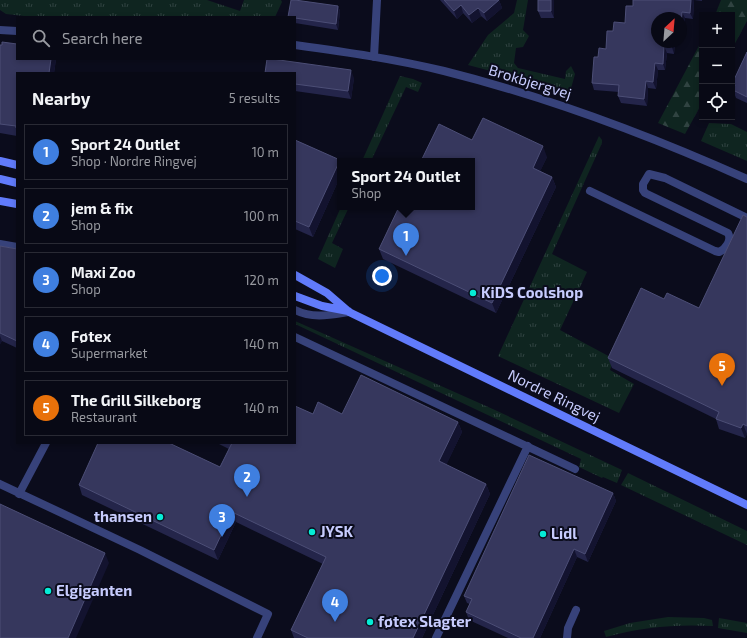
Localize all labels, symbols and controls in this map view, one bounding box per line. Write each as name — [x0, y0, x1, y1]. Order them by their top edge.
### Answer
north arrow — [651, 12, 687, 48]
map controls — [699, 12, 735, 120]
button: + — [699, 12, 735, 48]
search box — [16, 16, 296, 60]
icon: search — [30, 27, 52, 49]
text: Search here — [62, 29, 143, 47]
button: − — [699, 48, 735, 84]
street label: Brokbjergvej — [486, 60, 574, 103]
button: locate — [699, 84, 735, 120]
text: Nearby — [32, 88, 90, 108]
text: 5 results — [229, 90, 280, 106]
text: Sport 24 Outlet — [71, 135, 180, 153]
text: 1 — [43, 144, 49, 160]
text: 10 m — [252, 144, 279, 160]
text: Shop · Nordre Ringvej — [71, 153, 197, 169]
popup — [337, 158, 475, 210]
text: Sport 24 Outlet — [352, 167, 460, 185]
text: Shop — [352, 185, 381, 201]
text: jem & fix — [71, 199, 133, 217]
text: 2 — [42, 208, 50, 224]
text: 100 m — [244, 208, 279, 224]
text: Shop — [71, 217, 101, 233]
pin: 1 — [393, 223, 419, 256]
text: Maxi Zoo — [71, 263, 136, 281]
your location — [372, 266, 392, 286]
text: 3 — [42, 272, 50, 288]
text: 120 m — [244, 272, 279, 288]
text: Shop — [71, 281, 101, 297]
place label: KiDS Coolshop — [481, 283, 583, 301]
marker: KiDS Coolshop — [468, 288, 478, 298]
text: Føtex — [71, 327, 111, 345]
text: 4 — [42, 336, 50, 352]
text: 140 m — [244, 336, 279, 352]
text: Supermarket — [71, 345, 148, 361]
pin: 5 — [709, 353, 735, 386]
street label: Nordre Ringvej — [505, 365, 604, 426]
text: The Grill Silkeborg — [71, 391, 201, 409]
text: 5 — [42, 400, 50, 416]
text: 140 m — [244, 400, 279, 416]
text: Restaurant — [71, 409, 137, 425]
pin: 2 — [234, 464, 260, 497]
pin: 3 — [209, 504, 235, 537]
place label: thansen — [94, 507, 152, 525]
marker: thansen — [155, 512, 165, 522]
place label: JYSK — [320, 522, 353, 540]
place label: Lidl — [551, 524, 577, 542]
marker: JYSK — [307, 527, 317, 537]
marker: Lidl — [538, 529, 548, 539]
place label: Elgiganten — [56, 581, 132, 599]
marker: Elgiganten — [43, 586, 53, 596]
pin: 4 — [322, 589, 348, 622]
place label: føtex Slagter — [378, 612, 472, 630]
marker: føtex Slagter — [365, 617, 375, 627]

